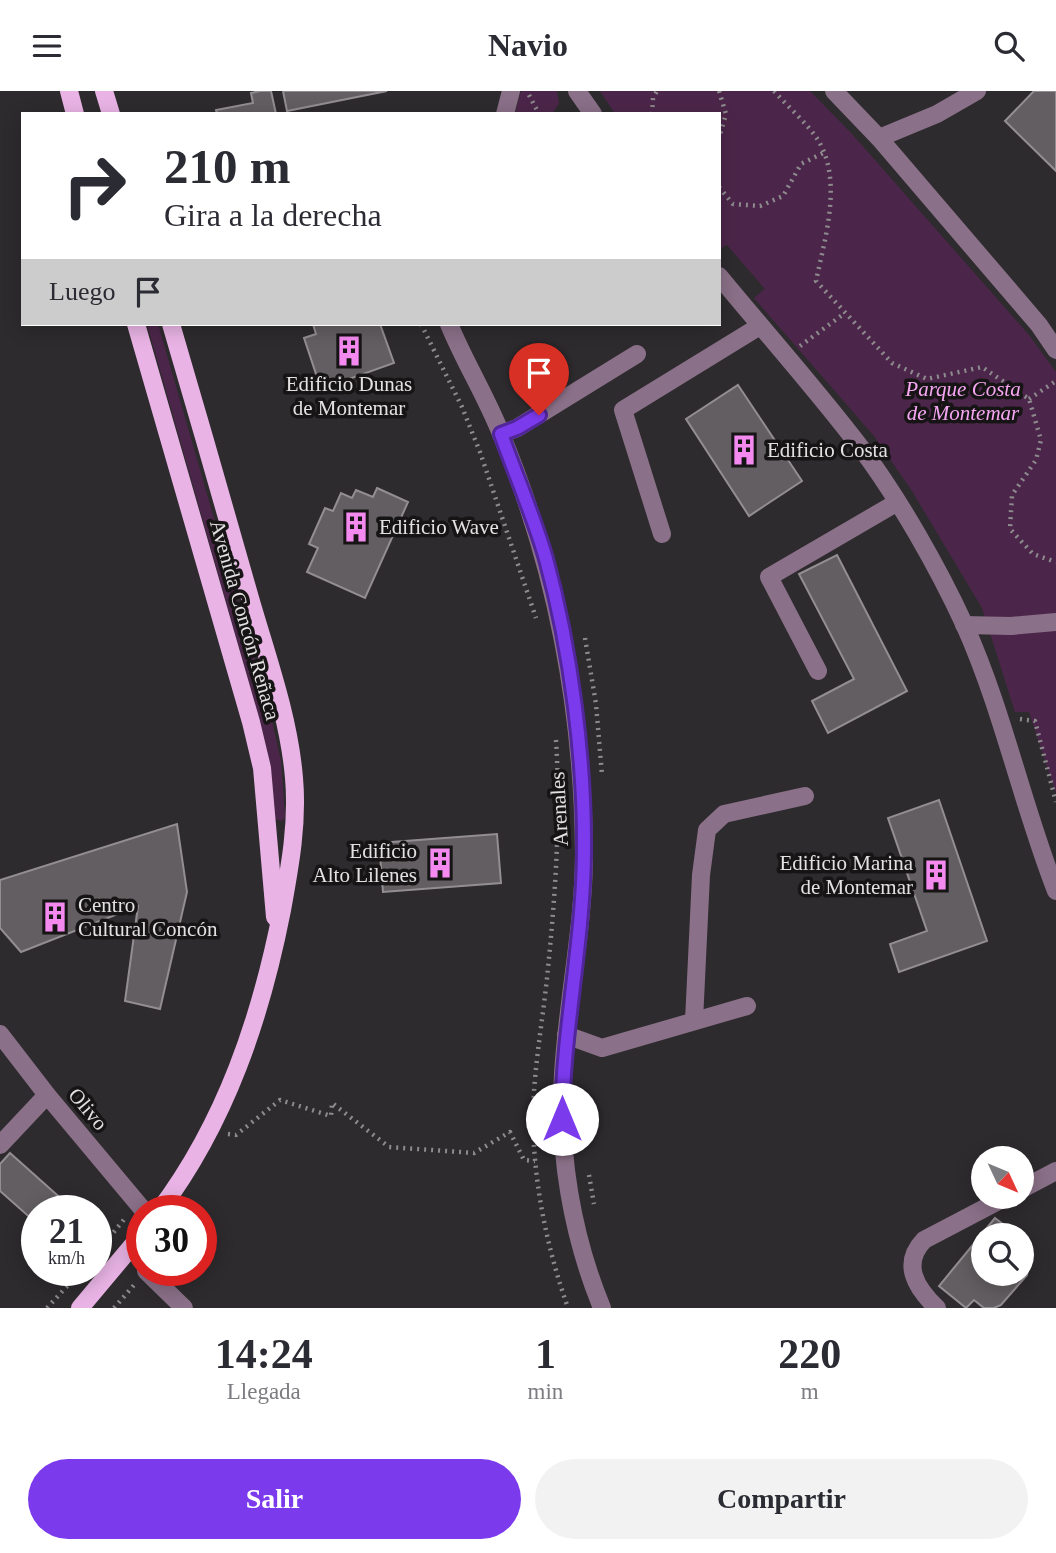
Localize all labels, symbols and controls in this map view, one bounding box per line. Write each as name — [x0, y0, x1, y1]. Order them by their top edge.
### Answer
icon: menu — [28, 27, 66, 65]
text: Navio — [488, 27, 568, 63]
icon: search — [990, 27, 1028, 65]
text: 210 m — [164, 139, 291, 194]
icon: right — [49, 140, 140, 231]
text: Gira a la derecha — [164, 197, 382, 233]
icon: arrive — [129, 273, 167, 311]
text: Luego — [49, 277, 115, 306]
building icon: Edificio Dunas de Montemar — [332, 334, 366, 368]
pin — [509, 343, 569, 415]
icon: arrive — [520, 354, 558, 392]
place label: Edificio Dunas de Montemar — [286, 372, 412, 420]
park label: Parque Costa de Montemar — [904, 377, 1021, 425]
building icon: Edificio Costa — [727, 433, 761, 467]
place label: Edificio Costa — [767, 438, 888, 462]
building icon: Edificio Wave — [339, 510, 373, 544]
place label: Edificio Wave — [379, 515, 499, 539]
street label: Avenida Concón Reñaca — [205, 517, 285, 724]
street label: Arenales — [545, 771, 573, 847]
place label: Edificio Alto Lilenes — [313, 839, 417, 887]
building icon: Edificio Alto Lilenes — [423, 846, 457, 880]
place label: Edificio Marina de Montemar — [779, 851, 914, 899]
building icon: Edificio Marina de Montemar — [919, 858, 953, 892]
place label: Centro Cultural Concón — [78, 893, 218, 941]
building icon: Centro Cultural Concón — [38, 900, 72, 934]
position arrow — [525, 1082, 599, 1156]
street label: Olivo — [63, 1083, 113, 1135]
north arrow — [971, 1146, 1034, 1209]
map controls — [971, 1146, 1034, 1286]
speed limit sign: 30 — [126, 1195, 217, 1286]
text: 21 — [49, 1212, 84, 1251]
button: search — [971, 1223, 1034, 1286]
text: km/h — [48, 1248, 85, 1268]
text: 14:24 — [215, 1331, 313, 1377]
text: 1 — [535, 1331, 556, 1377]
text: 220 — [778, 1331, 841, 1377]
text: Llegada — [227, 1379, 301, 1404]
text: min — [528, 1379, 563, 1404]
text: m — [801, 1379, 819, 1404]
button: Salir — [28, 1459, 521, 1539]
button: Compartir — [535, 1459, 1028, 1539]

